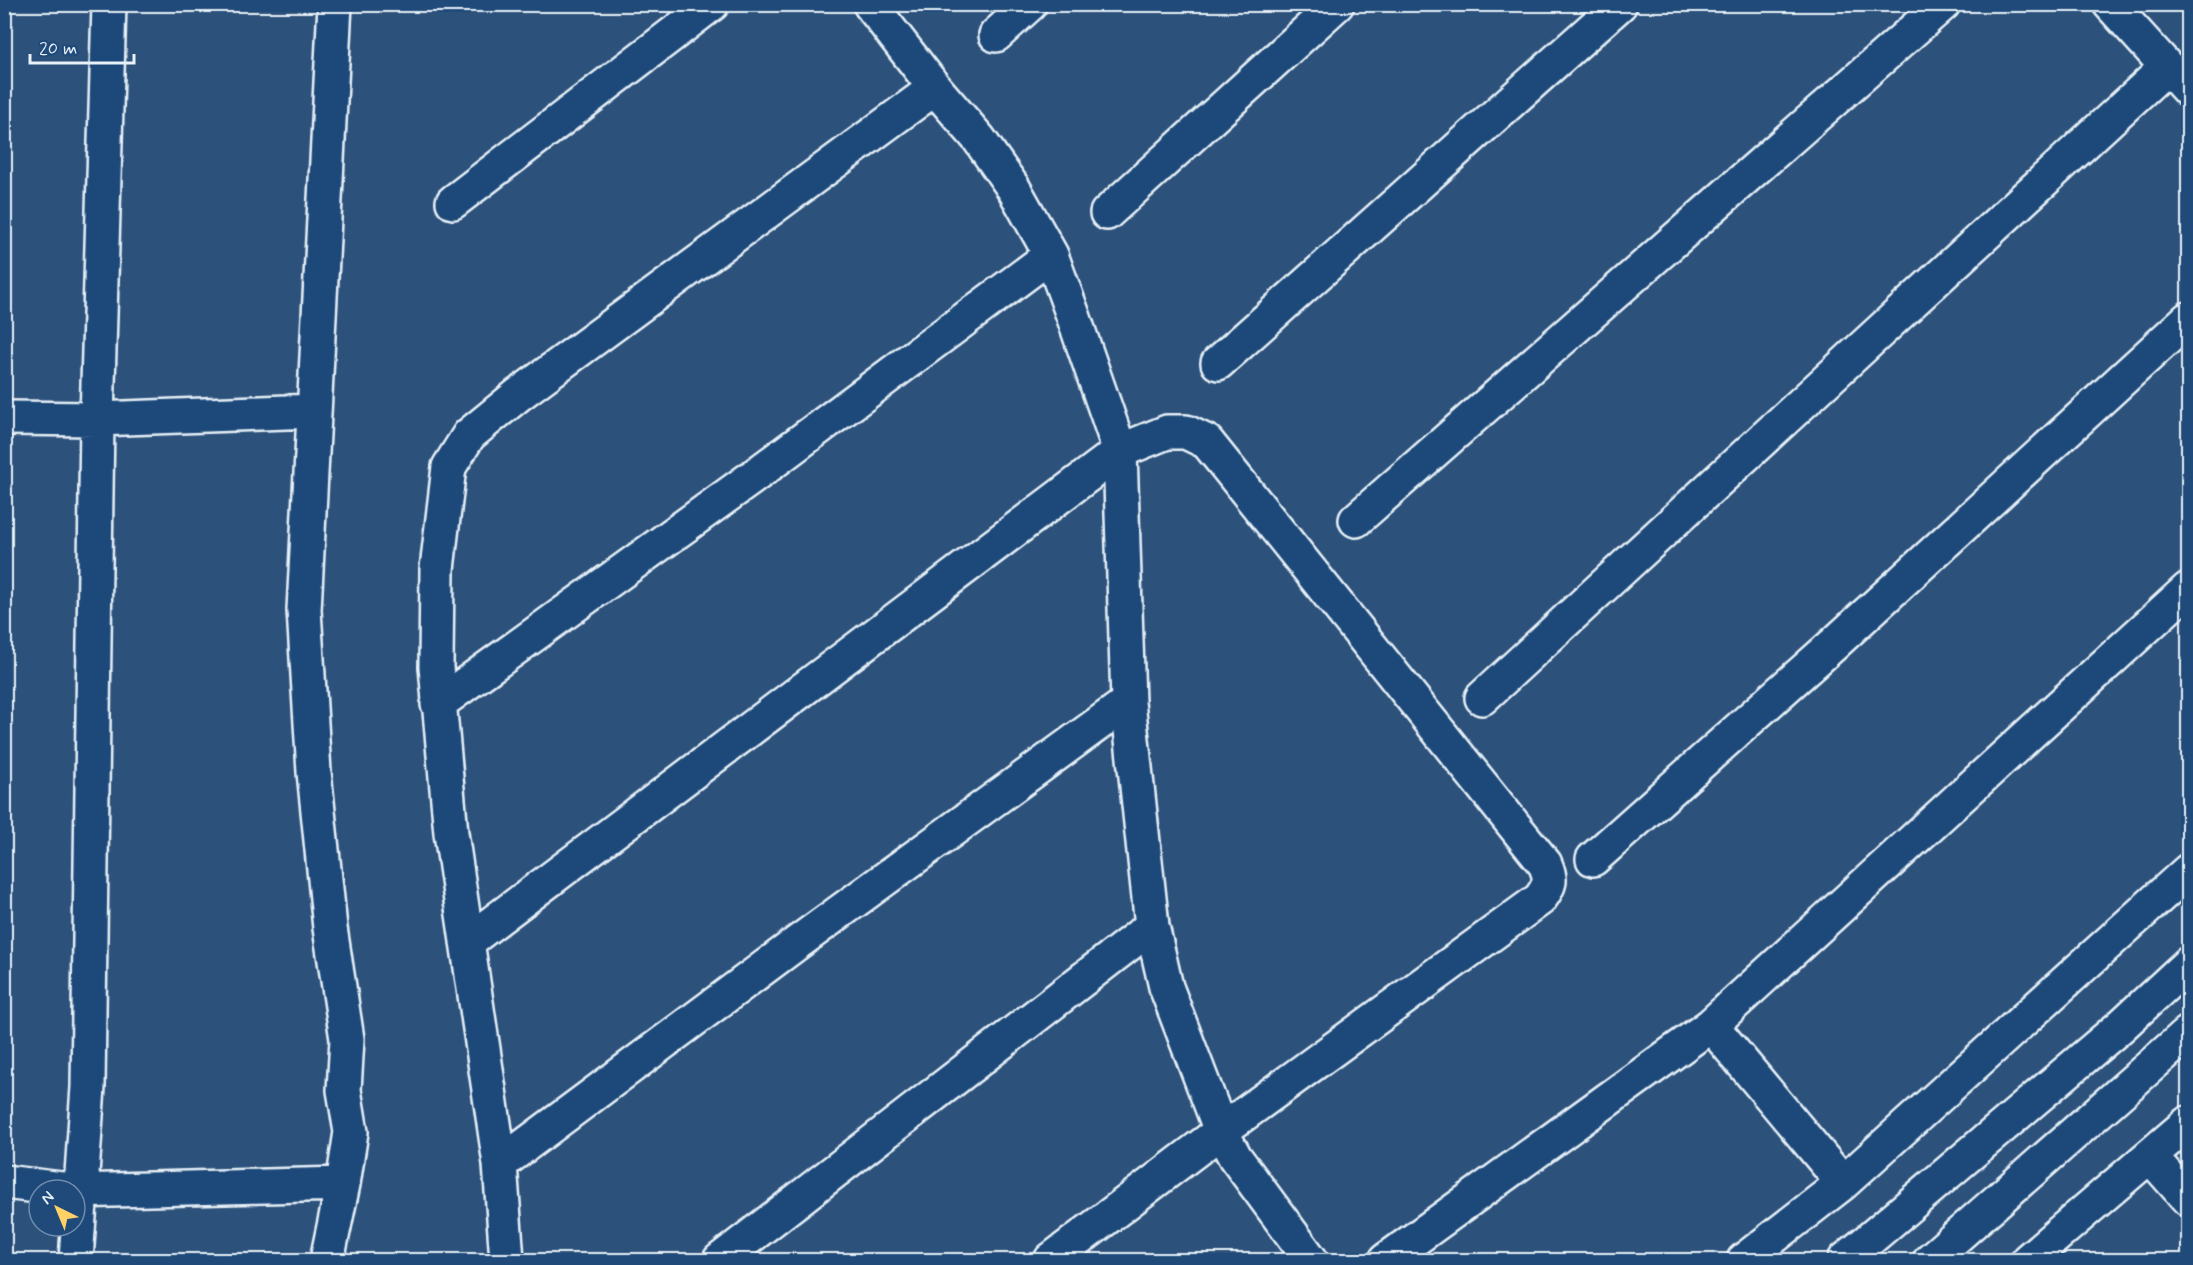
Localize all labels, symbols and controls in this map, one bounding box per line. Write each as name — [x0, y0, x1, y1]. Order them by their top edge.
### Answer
scale bar — [30, 27, 134, 65]
text: 20 m — [39, 37, 77, 61]
north arrow — [27, 1178, 87, 1238]
text: N — [37, 1187, 59, 1209]

